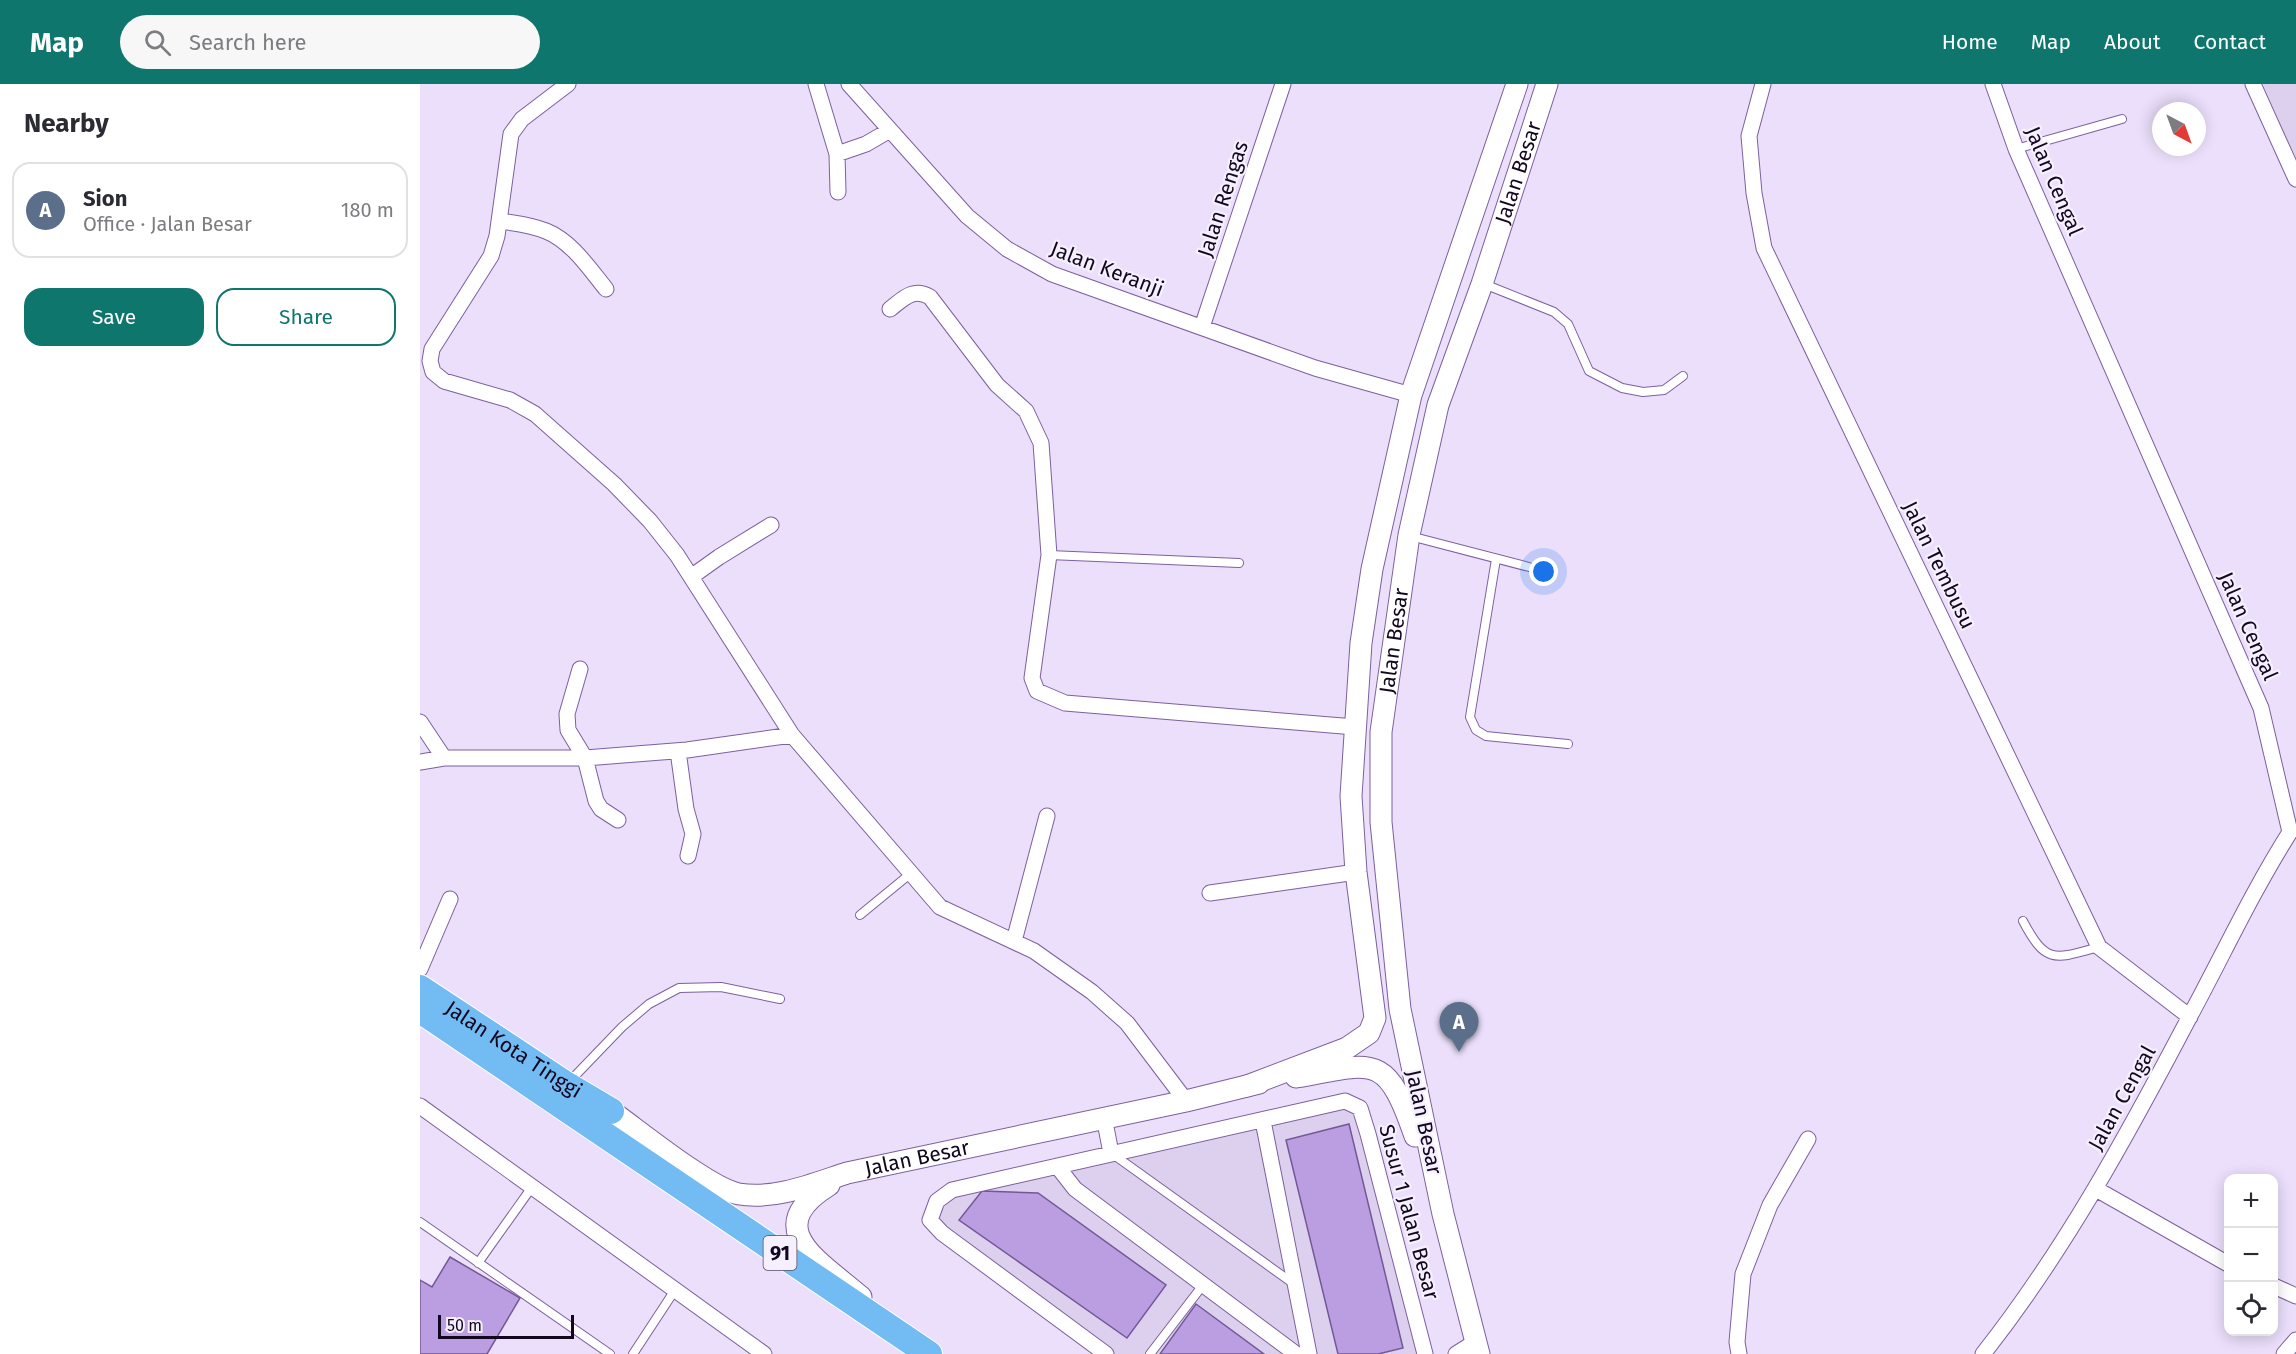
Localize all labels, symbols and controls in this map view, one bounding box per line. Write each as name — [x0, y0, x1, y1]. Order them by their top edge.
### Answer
search box — [120, 15, 540, 69]
text: Map — [30, 26, 84, 59]
icon: search — [141, 26, 174, 59]
text: Search here — [189, 29, 307, 56]
text: Home — [1942, 29, 1998, 55]
text: Map — [2031, 29, 2071, 55]
text: About — [2104, 29, 2161, 55]
text: Contact — [2194, 29, 2266, 55]
north arrow — [2152, 102, 2206, 156]
text: Nearby — [24, 108, 109, 139]
street label: Jalan Besar — [1489, 118, 1547, 227]
street label: Jalan Cengal — [2019, 123, 2089, 239]
street label: Jalan Rengas — [1192, 137, 1254, 260]
text: Sion — [83, 185, 127, 212]
text: A — [40, 198, 51, 222]
text: 180 m — [341, 198, 394, 222]
text: Office · Jalan Besar — [83, 212, 252, 236]
street label: Jalan Keranji — [1047, 235, 1167, 303]
button: Save — [24, 288, 204, 346]
button: Share — [216, 288, 396, 346]
street label: Jalan Tembusu — [1897, 497, 1981, 633]
your location — [1529, 557, 1558, 586]
street label: Jalan Cengal — [2213, 568, 2283, 684]
street label: Jalan Besar — [1374, 586, 1414, 695]
street label: Jalan Kota Tinggi — [440, 995, 587, 1104]
pin: A — [1440, 1002, 1478, 1052]
street label: Jalan Cengal — [2083, 1041, 2161, 1155]
street label: Jalan Besar — [1400, 1067, 1448, 1177]
street label: Susur 1 Jalan Besar — [1373, 1122, 1445, 1302]
street label: Jalan Besar — [862, 1134, 972, 1182]
map controls — [2224, 1174, 2278, 1336]
button: + — [2224, 1174, 2278, 1228]
button: − — [2224, 1228, 2278, 1282]
road number: 91 — [764, 1236, 796, 1270]
button: locate — [2224, 1282, 2278, 1336]
scale bar — [438, 1312, 574, 1340]
text: 50 m — [447, 1316, 482, 1335]

